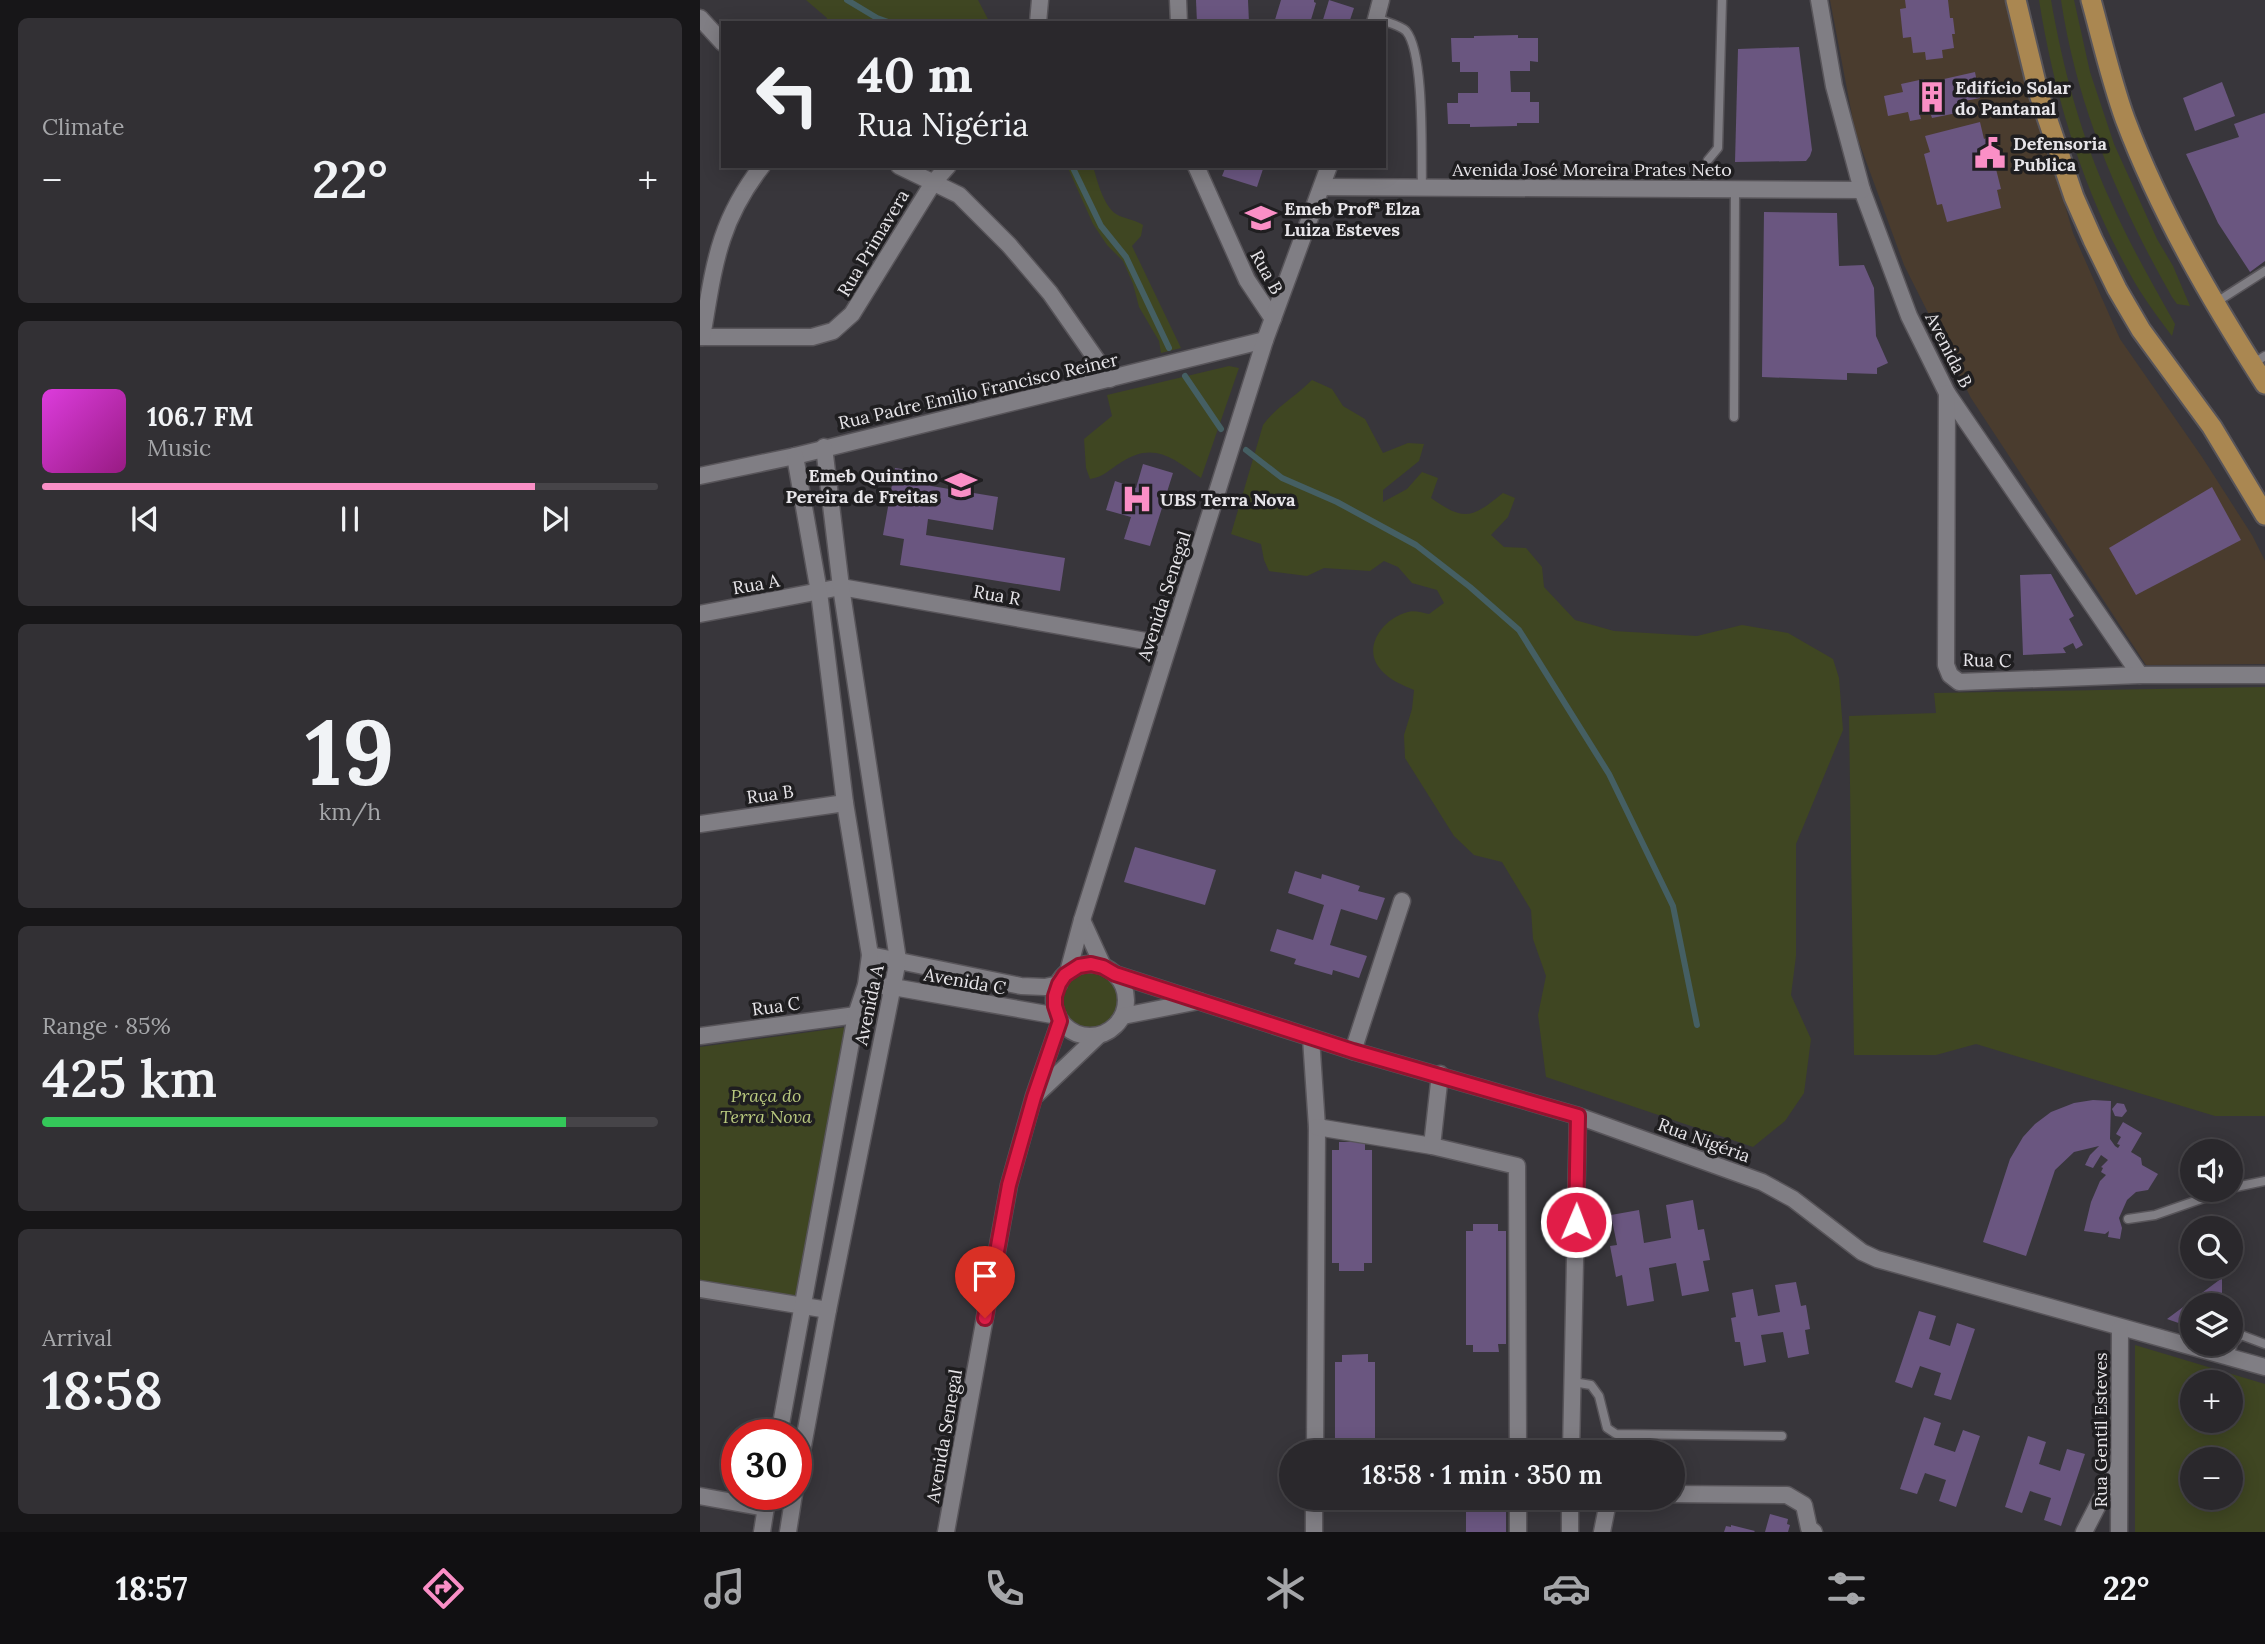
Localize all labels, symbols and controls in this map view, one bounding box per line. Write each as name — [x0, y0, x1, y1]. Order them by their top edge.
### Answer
text: 40 m — [857, 43, 973, 105]
icon: left — [742, 49, 833, 140]
place label: Edifício Solar do Pantanal — [1955, 76, 2071, 120]
building icon: Edifício Solar do Pantanal — [1915, 80, 1949, 114]
text: Rua Nigéria — [857, 104, 1029, 145]
text: Climate — [42, 112, 124, 141]
place label: Defensoria Publica — [2013, 132, 2107, 176]
public building icon: Defensoria Publica — [1973, 136, 2007, 170]
text: 22° — [312, 146, 388, 212]
text: − — [42, 156, 62, 204]
text: + — [638, 156, 658, 204]
street label: Avenida José Moreira Prates Neto — [1451, 158, 1732, 181]
street label: Rua Primavera — [832, 185, 914, 301]
place label: Emeb Profª Elza Luiza Esteves — [1284, 197, 1421, 241]
school or university icon: Emeb Profª Elza Luiza Esteves — [1244, 201, 1278, 235]
street label: Rua B — [1245, 246, 1289, 298]
street label: Avenida B — [1920, 308, 1978, 392]
street label: Rua Padre Emilio Francisco Reiner — [836, 348, 1120, 434]
text: 106.7 FM — [147, 400, 254, 433]
text: Music — [147, 433, 211, 462]
place label: Emeb Quintino Pereira de Freitas — [786, 464, 938, 508]
school or university icon: Emeb Quintino Pereira de Freitas — [944, 468, 978, 502]
hospital icon: UBS Terra Nova — [1120, 482, 1154, 516]
place label: UBS Terra Nova — [1160, 488, 1296, 511]
icon: previous — [126, 500, 164, 538]
icon: pause — [331, 500, 369, 538]
icon: next — [536, 500, 574, 538]
street label: Avenida Senegal — [1132, 528, 1196, 665]
street label: Rua A — [731, 568, 782, 599]
street label: Rua R — [972, 580, 1023, 611]
street label: Rua C — [1962, 648, 2012, 672]
text: 19 — [305, 693, 395, 810]
street label: Rua B — [745, 779, 795, 809]
text: km/h — [319, 797, 381, 826]
street label: Avenida A — [849, 962, 889, 1048]
street label: Avenida C — [921, 962, 1008, 1000]
street label: Rua C — [750, 991, 802, 1021]
text: Range · 85% — [42, 1011, 171, 1040]
text: 425 km — [42, 1045, 217, 1111]
park label: Praça do Terra Nova — [720, 1084, 812, 1128]
street label: Rua Nigéria — [1655, 1113, 1753, 1167]
map controls — [2180, 1139, 2243, 1510]
button: sound — [2180, 1139, 2243, 1202]
position arrow — [1539, 1185, 1613, 1259]
button: search — [2180, 1216, 2243, 1279]
pin — [955, 1246, 1015, 1318]
icon: arrive — [966, 1257, 1004, 1295]
button: layers — [2180, 1293, 2243, 1356]
text: Arrival — [42, 1323, 112, 1352]
street label: Rua Gentil Esteves — [2089, 1352, 2112, 1508]
text: 18:58 — [42, 1357, 163, 1423]
street label: Avenida Senegal — [921, 1367, 967, 1506]
button: + — [2180, 1370, 2243, 1433]
speed limit sign: 30 — [721, 1419, 812, 1510]
button: − — [2180, 1447, 2243, 1510]
text: 18:58 · 1 min · 350 m — [1362, 1458, 1602, 1491]
icon: directions — [419, 1564, 468, 1613]
icon: music — [700, 1564, 749, 1613]
icon: phone — [980, 1564, 1029, 1613]
icon: climate — [1261, 1564, 1310, 1613]
icon: car — [1542, 1564, 1591, 1613]
icon: filters — [1822, 1564, 1871, 1613]
text: 18:57 — [116, 1568, 187, 1609]
text: 22° — [2103, 1568, 2149, 1609]

